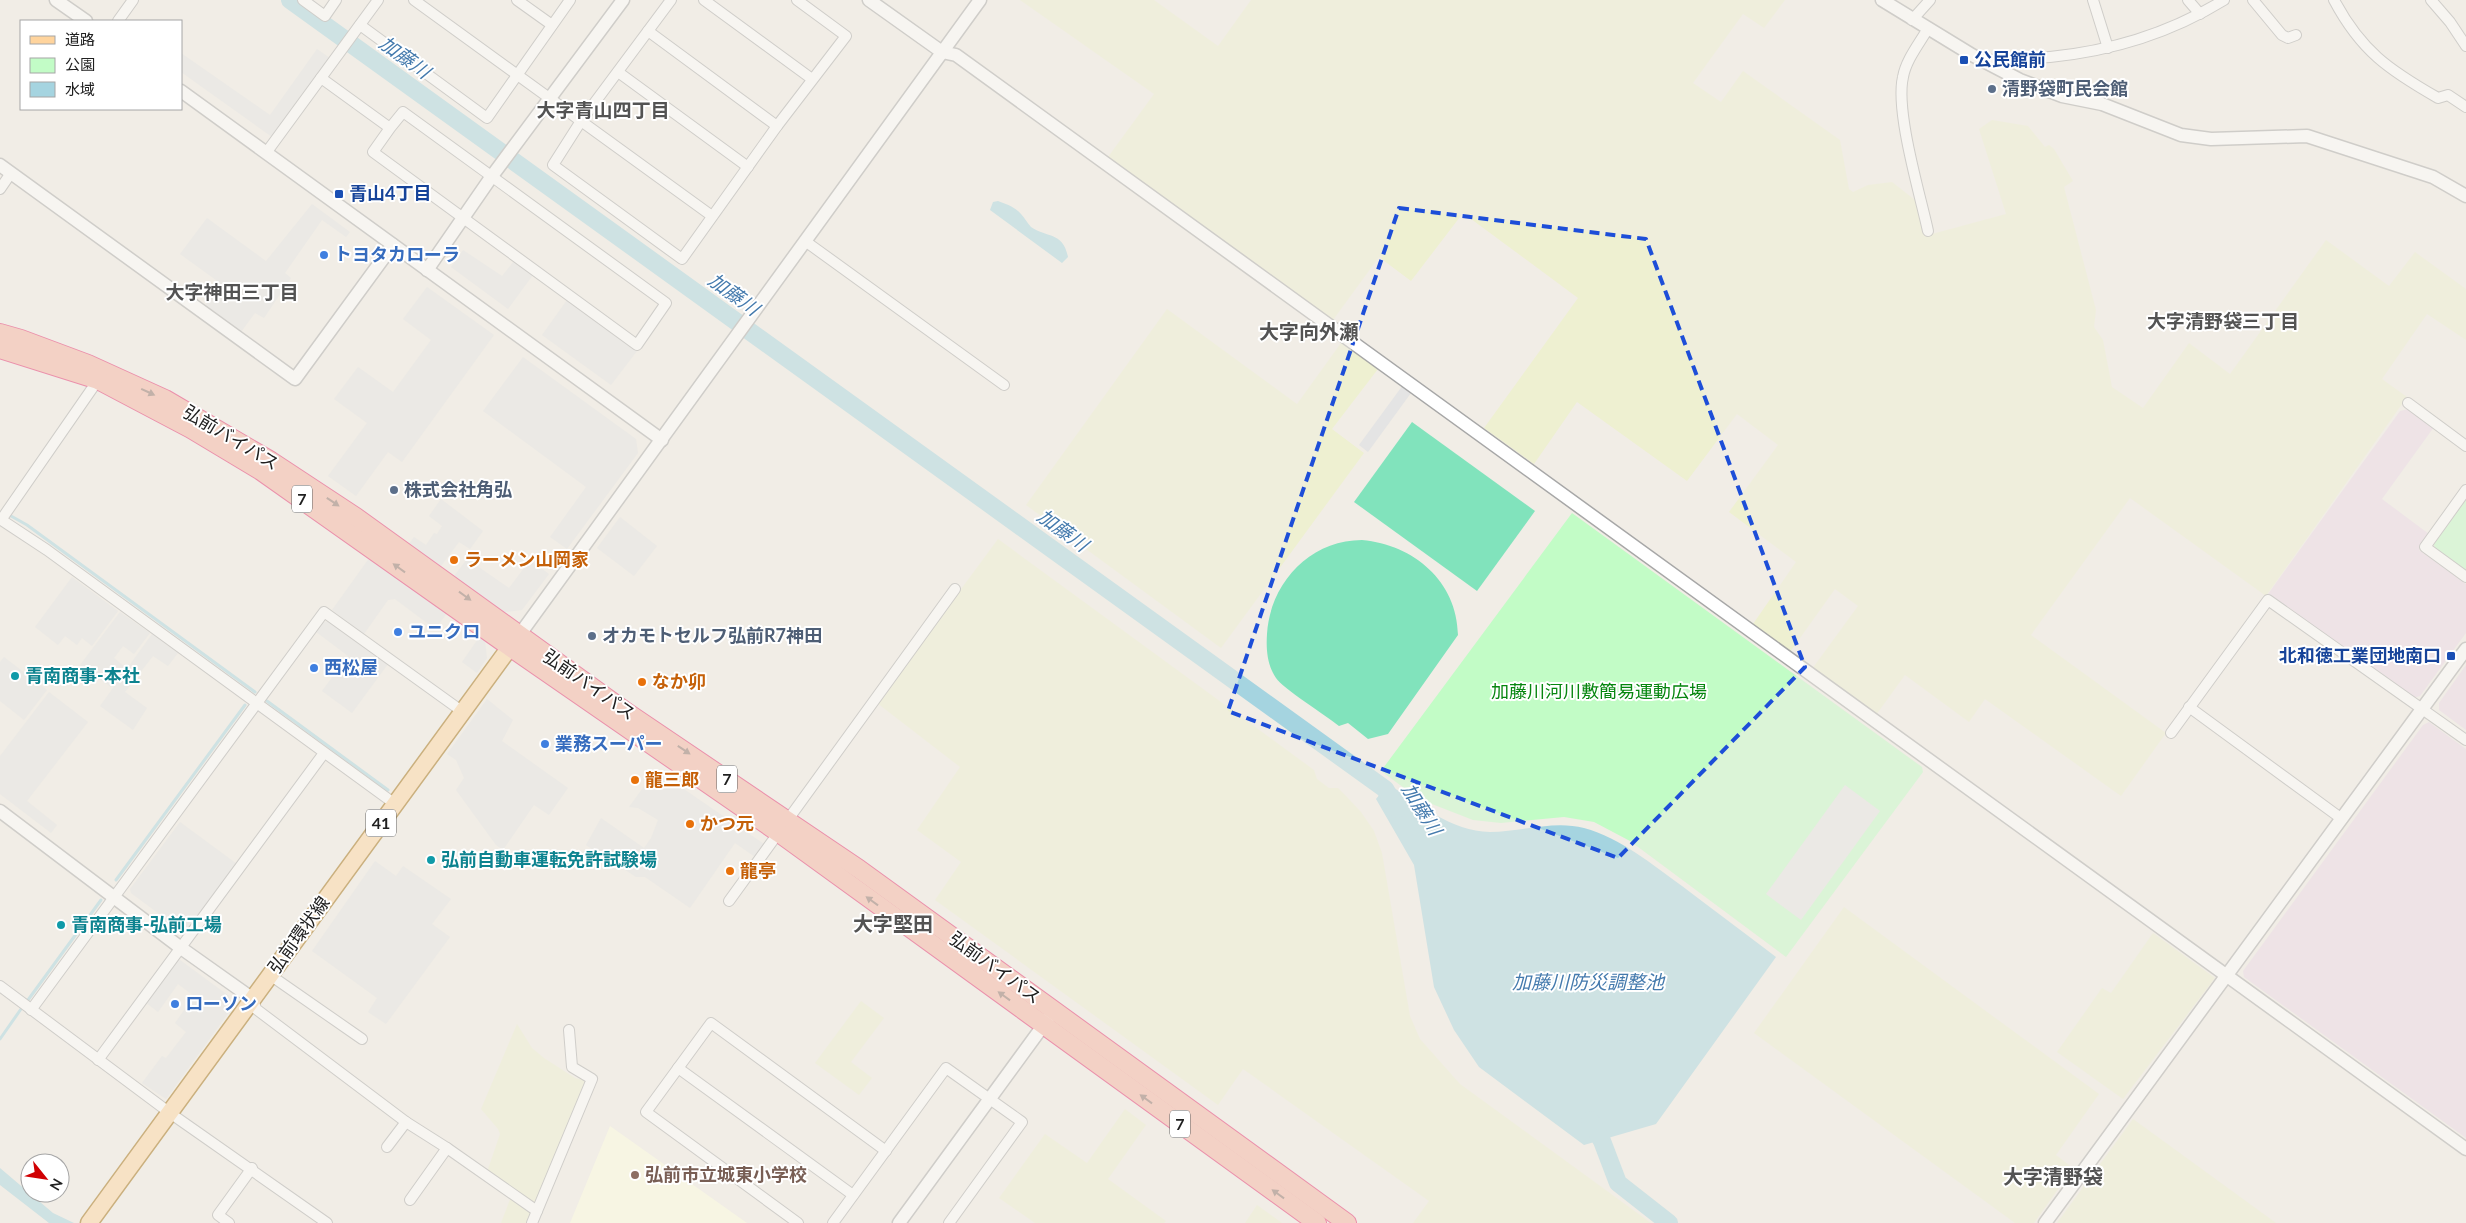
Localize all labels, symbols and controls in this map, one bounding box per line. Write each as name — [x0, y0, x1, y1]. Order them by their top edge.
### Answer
legend — [20, 20, 182, 110]
text: 道路 — [65, 30, 95, 48]
water label: 加藤川 — [375, 31, 437, 84]
place label: 公民館前 — [1974, 48, 2046, 70]
marker: 公民館前 — [1958, 54, 1970, 66]
text: 公園 — [65, 55, 95, 73]
place label: 清野袋町民会館 — [2002, 77, 2128, 99]
text: 水域 — [65, 80, 95, 98]
marker: 清野袋町民会館 — [1986, 83, 1998, 95]
district label: 大字青山四丁目 — [536, 98, 670, 121]
place label: 青山4丁目 — [349, 182, 431, 204]
marker: 青山4丁目 — [333, 188, 345, 200]
place label: トヨタカローラ — [334, 243, 460, 265]
marker: トヨタカローラ — [318, 249, 330, 261]
water label: 加藤川 — [704, 268, 766, 321]
district label: 大字神田三丁目 — [165, 280, 299, 303]
district label: 大字清野袋三丁目 — [2147, 309, 2299, 332]
district label: 大字向外瀬 — [1259, 319, 1359, 343]
one-way arrow — [141, 387, 156, 396]
street label: 弘前バイパス — [180, 400, 283, 474]
place label: 株式会社角弘 — [404, 478, 512, 500]
marker: 株式会社角弘 — [388, 484, 400, 496]
road number: 7 — [292, 486, 312, 512]
one-way arrow — [326, 497, 339, 507]
water label: 加藤川 — [1033, 504, 1095, 557]
place label: ラーメン山岡家 — [464, 548, 589, 570]
marker: ラーメン山岡家 — [448, 554, 460, 566]
one-way arrow — [392, 563, 406, 573]
one-way arrow — [458, 591, 471, 602]
place label: ユニクロ — [408, 620, 480, 642]
place label: オカモトセルフ弘前R7神田 — [602, 624, 822, 646]
marker: ユニクロ — [392, 626, 404, 638]
marker: オカモトセルフ弘前R7神田 — [586, 630, 598, 642]
street label: 弘前バイパス — [539, 644, 640, 724]
place label: 北和徳工業団地南口 — [2279, 644, 2441, 666]
marker: 北和徳工業団地南口 — [2445, 650, 2457, 662]
place label: 西松屋 — [324, 656, 378, 678]
marker: 西松屋 — [308, 662, 320, 674]
place label: 青南商事-本社 — [25, 664, 140, 686]
marker: 青南商事-本社 — [9, 670, 21, 682]
place label: なか卯 — [652, 670, 706, 692]
marker: なか卯 — [636, 676, 648, 688]
park label: 加藤川河川敷簡易運動広場 — [1491, 680, 1707, 702]
place label: 業務スーパー — [555, 732, 663, 754]
marker: 業務スーパー — [539, 738, 551, 750]
one-way arrow — [677, 746, 690, 755]
road number: 7 — [717, 766, 737, 792]
place label: 龍三郎 — [645, 768, 699, 790]
marker: 龍三郎 — [629, 774, 641, 786]
water label: 加藤川 — [1398, 778, 1448, 841]
road number: 41 — [366, 810, 396, 836]
place label: かつ元 — [700, 812, 754, 834]
marker: かつ元 — [684, 818, 696, 830]
place label: 弘前自動車運転免許試験場 — [441, 848, 657, 870]
marker: 弘前自動車運転免許試験場 — [425, 854, 437, 866]
place label: 龍亭 — [740, 859, 776, 881]
marker: 龍亭 — [724, 865, 736, 877]
street label: 弘前環状線 — [263, 892, 334, 977]
one-way arrow — [865, 896, 879, 906]
district label: 大字堅田 — [853, 911, 933, 935]
place label: 青南商事-弘前工場 — [71, 913, 222, 935]
marker: 青南商事-弘前工場 — [55, 919, 67, 931]
street label: 弘前バイパス — [946, 927, 1046, 1008]
water label: 加藤川防災調整池 — [1512, 970, 1666, 993]
one-way arrow — [997, 991, 1011, 1001]
place label: ローソン — [185, 992, 257, 1014]
marker: ローソン — [169, 998, 181, 1010]
one-way arrow — [1139, 1094, 1153, 1104]
road number: 7 — [1170, 1110, 1190, 1138]
north arrow — [20, 1153, 70, 1203]
place label: 弘前市立城東小学校 — [645, 1163, 807, 1185]
district label: 大字清野袋 — [2003, 1164, 2103, 1188]
marker: 弘前市立城東小学校 — [629, 1169, 641, 1181]
text: N — [47, 1176, 67, 1194]
one-way arrow — [1271, 1190, 1284, 1200]

